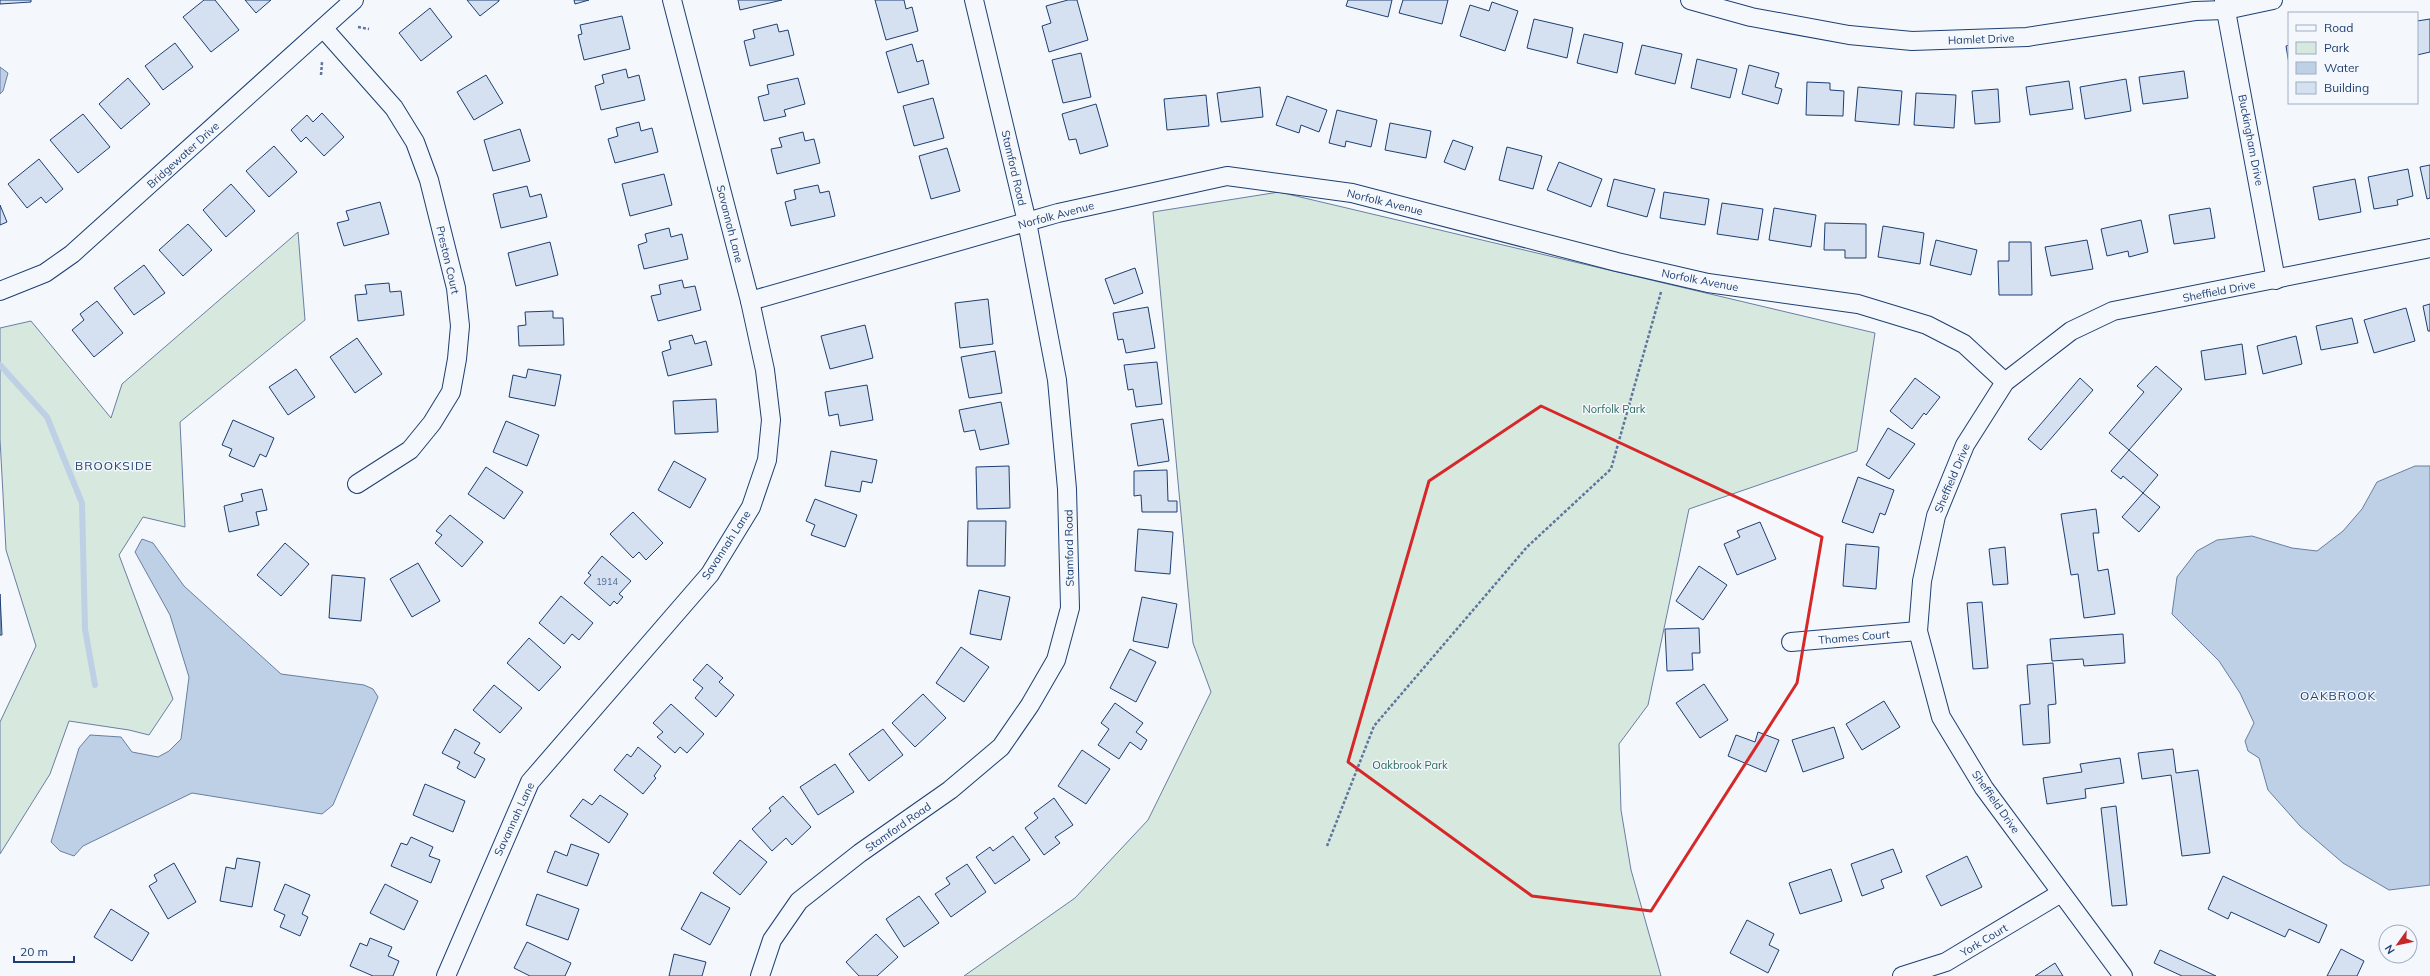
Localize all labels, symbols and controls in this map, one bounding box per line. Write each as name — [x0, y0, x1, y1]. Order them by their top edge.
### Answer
legend — [2288, 12, 2418, 104]
text: Road — [2324, 20, 2353, 35]
street label: Hamlet Drive — [1947, 31, 2015, 47]
text: Park — [2324, 40, 2350, 55]
text: Water — [2324, 60, 2360, 75]
text: Building — [2324, 80, 2369, 95]
street label: Buckingham Drive — [2235, 93, 2267, 187]
street label: Bridgewater Drive — [144, 119, 222, 191]
street label: Stamford Road — [999, 129, 1029, 207]
street label: Savannah Lane — [714, 184, 746, 264]
street label: Norfolk Avenue — [1345, 186, 1425, 218]
street label: Norfolk Avenue — [1016, 198, 1096, 232]
street label: Preston Court — [433, 224, 463, 296]
street label: Norfolk Avenue — [1660, 266, 1740, 294]
street label: Sheffield Drive — [2181, 277, 2257, 305]
park label: Norfolk Park — [1583, 402, 1646, 416]
street label: Sheffield Drive — [1931, 441, 1973, 515]
district label: BROOKSIDE — [75, 458, 153, 473]
street label: Savannah Lane — [698, 508, 754, 582]
street label: Stamford Road — [1061, 509, 1077, 587]
house number: 1914 — [596, 576, 618, 587]
street label: Thames Court — [1818, 627, 1890, 647]
district label: OAKBROOK — [2300, 688, 2376, 703]
park label: Oakbrook Park — [1372, 758, 1448, 772]
street label: Sheffield Drive — [1969, 768, 2023, 836]
street label: Savannah Lane — [491, 780, 537, 858]
street label: Stamford Road — [862, 799, 934, 855]
street label: York Court — [1957, 920, 2010, 960]
north arrow — [2378, 924, 2418, 964]
scale bar — [14, 938, 74, 964]
text: N — [2381, 942, 2398, 957]
text: 20 m — [20, 944, 48, 959]

